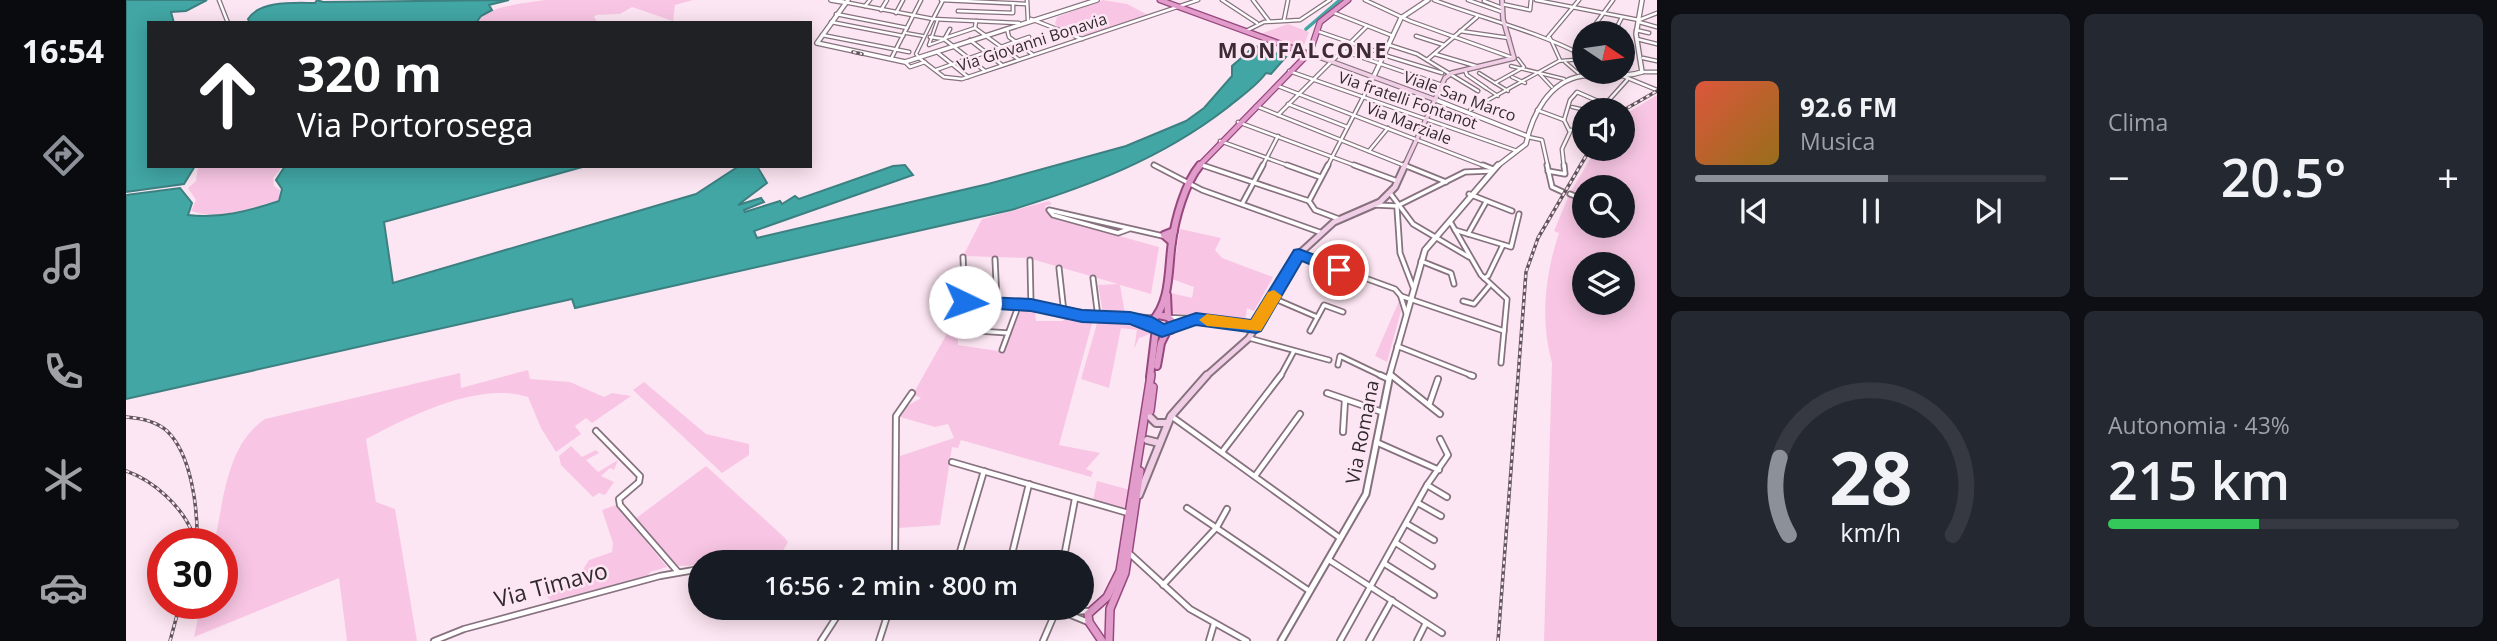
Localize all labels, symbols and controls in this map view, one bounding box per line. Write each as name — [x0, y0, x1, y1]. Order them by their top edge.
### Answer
street label: Via Giovanni Bonavia — [954, 7, 1110, 77]
north arrow — [1572, 21, 1634, 84]
map controls — [1572, 21, 1635, 315]
text: 16:54 — [22, 29, 104, 72]
district label: MONFALCONE — [1218, 36, 1388, 64]
text: 320 m — [297, 40, 442, 106]
icon: ahead — [182, 49, 273, 140]
street label: Viale San Marco — [1401, 65, 1519, 127]
street label: Via fratelli Fontanot — [1335, 66, 1481, 134]
text: 92.6 FM — [1800, 89, 1898, 125]
street label: Via Marziale — [1363, 97, 1455, 149]
button: sound — [1572, 98, 1635, 161]
text: Via Portorosega — [297, 103, 533, 146]
text: Clima — [2108, 106, 2168, 138]
text: Musica — [1800, 125, 1875, 157]
icon: directions — [39, 131, 88, 180]
text: 20.5° — [2221, 141, 2346, 212]
text: − — [2108, 151, 2130, 203]
text: + — [2437, 151, 2459, 203]
button: search — [1572, 175, 1635, 238]
icon: previous — [1735, 192, 1773, 230]
icon: pause — [1852, 192, 1890, 230]
icon: next — [1969, 192, 2007, 230]
icon: music — [39, 239, 88, 288]
pin — [1309, 240, 1369, 300]
icon: arrive — [1320, 251, 1358, 289]
button: layers — [1572, 252, 1635, 315]
position arrow — [928, 265, 1002, 339]
icon: phone — [39, 347, 88, 396]
street label: Via Romana — [1339, 378, 1385, 486]
text: Autonomia · 43% — [2108, 409, 2290, 441]
text: 28 — [1829, 427, 1912, 526]
text: 215 km — [2108, 444, 2290, 515]
icon: climate — [39, 455, 88, 504]
text: km/h — [1840, 515, 1901, 549]
speed limit sign: 30 — [147, 528, 238, 619]
street label: Via Timavo — [491, 554, 611, 615]
icon: car — [39, 563, 88, 612]
text: 16:56 · 2 min · 800 m — [764, 567, 1018, 603]

